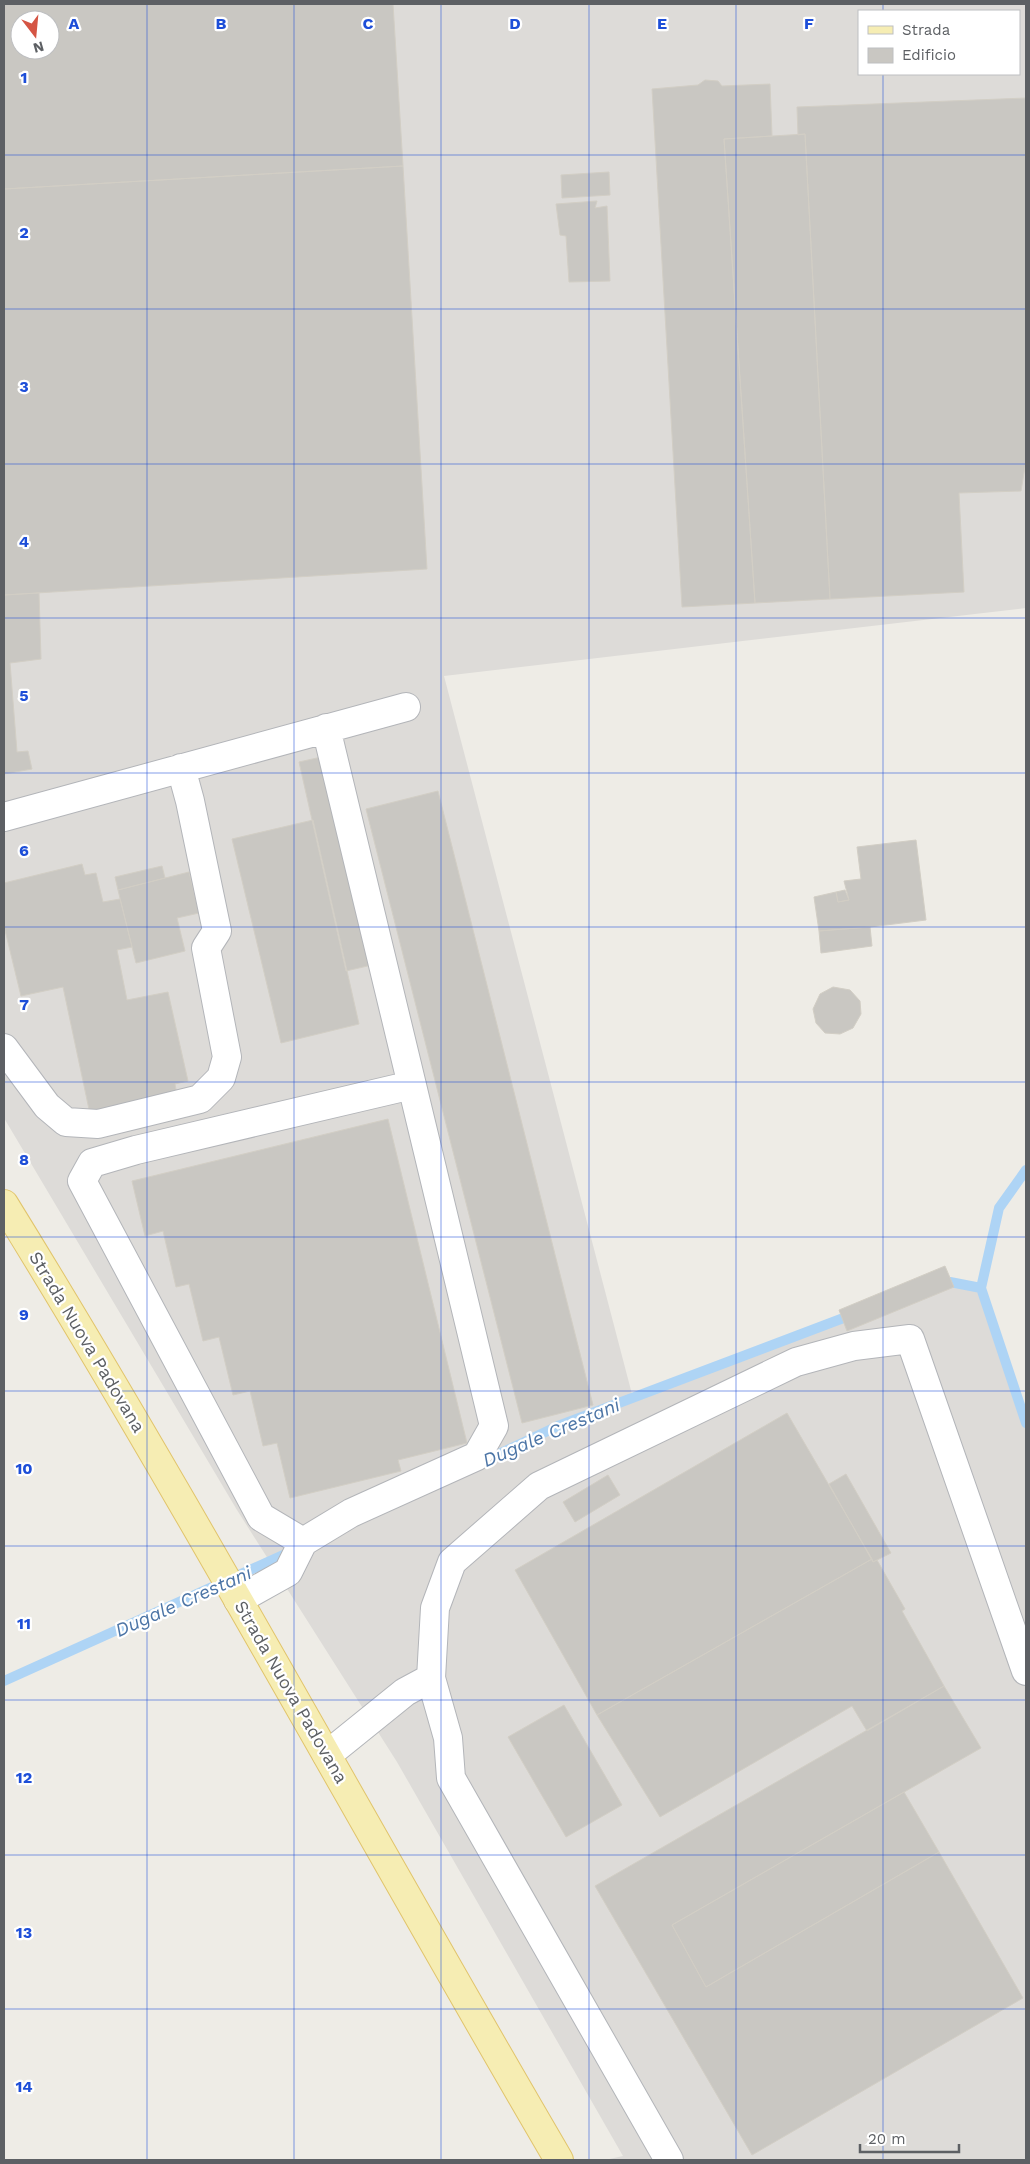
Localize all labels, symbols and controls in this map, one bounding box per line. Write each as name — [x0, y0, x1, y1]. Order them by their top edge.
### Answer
north arrow — [10, 10, 60, 60]
legend — [858, 10, 1020, 75]
text: A — [69, 14, 80, 33]
text: B — [216, 14, 227, 33]
text: C — [363, 14, 374, 33]
text: D — [509, 14, 521, 33]
text: E — [657, 14, 667, 33]
text: F — [804, 14, 814, 33]
text: Strada — [902, 21, 951, 39]
text: N — [31, 38, 46, 57]
text: Edificio — [902, 46, 956, 64]
text: 1 — [21, 68, 27, 87]
text: 2 — [19, 223, 29, 242]
text: 3 — [19, 377, 29, 396]
text: 4 — [19, 532, 29, 551]
text: 5 — [19, 686, 29, 705]
text: 6 — [19, 841, 29, 860]
text: 7 — [19, 995, 29, 1014]
text: 8 — [19, 1150, 29, 1169]
street label: Strada Nuova Padovana — [25, 1247, 150, 1436]
text: 9 — [19, 1305, 29, 1324]
water label: Dugale Crestani — [479, 1393, 624, 1472]
text: 10 — [15, 1459, 33, 1478]
water label: Dugale Crestani — [111, 1561, 256, 1642]
street label: Strada Nuova Padovana — [230, 1597, 352, 1787]
text: 11 — [17, 1614, 31, 1633]
text: 12 — [16, 1768, 32, 1787]
text: 13 — [16, 1923, 32, 1942]
text: 14 — [15, 2077, 33, 2096]
scale bar — [860, 2122, 959, 2154]
text: 20 m — [868, 2130, 906, 2148]

